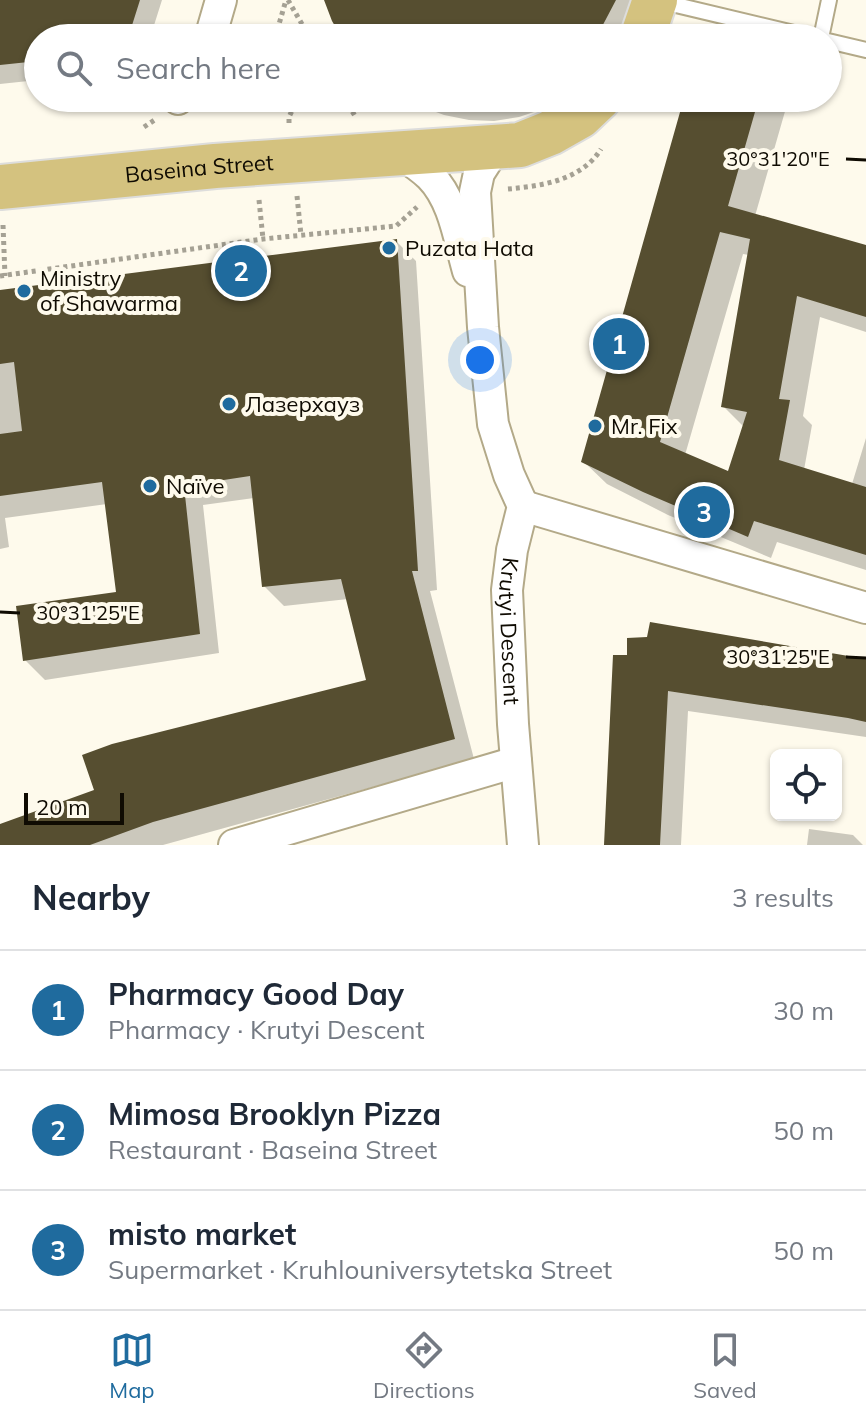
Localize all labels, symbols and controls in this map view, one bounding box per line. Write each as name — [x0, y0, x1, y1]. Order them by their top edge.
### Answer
search box — [24, 24, 842, 112]
icon: search — [52, 46, 96, 90]
text: Search here — [116, 49, 281, 87]
text: 30°31'20"E — [726, 146, 830, 171]
street label: Baseina Street — [124, 148, 275, 189]
place label: Puzata Hata — [405, 234, 534, 262]
marker: Puzata Hata — [380, 239, 398, 257]
pin: 2 — [215, 241, 267, 301]
place label: Ministry of Shawarma — [40, 264, 178, 317]
marker: Ministry of Shawarma — [15, 282, 33, 300]
pin: 1 — [593, 314, 645, 374]
your location — [460, 340, 500, 380]
place label: Лазерхауз — [245, 390, 360, 418]
marker: Лазерхауз — [220, 395, 238, 413]
place label: Mr. Fix — [611, 412, 678, 440]
marker: Mr. Fix — [586, 417, 604, 435]
place label: Naïve — [166, 472, 224, 500]
marker: Naïve — [141, 477, 159, 495]
pin: 3 — [678, 482, 730, 542]
street label: Krutyi Descent — [493, 556, 526, 706]
text: 30°31'25"E — [36, 600, 140, 625]
text: 30°31'25"E — [726, 644, 830, 669]
map controls — [770, 749, 842, 821]
button: locate — [770, 749, 842, 821]
scale bar — [24, 789, 124, 825]
text: 20 m — [36, 793, 87, 821]
text: Nearby — [32, 876, 150, 919]
text: 3 results — [732, 881, 834, 914]
text: Pharmacy Good Day — [108, 975, 404, 1013]
text: 1 — [50, 994, 66, 1027]
text: 30 m — [773, 994, 834, 1027]
text: Pharmacy · Krutyi Descent — [108, 1013, 425, 1046]
text: Mimosa Brooklyn Pizza — [108, 1095, 441, 1133]
text: 2 — [50, 1114, 66, 1147]
text: 50 m — [773, 1114, 834, 1147]
text: Restaurant · Baseina Street — [108, 1133, 437, 1166]
text: misto market — [108, 1215, 296, 1253]
text: 3 — [50, 1234, 66, 1267]
text: 50 m — [773, 1234, 834, 1267]
text: Supermarket · Kruhlouniversytetska Street — [108, 1253, 612, 1286]
tab: Map — [109, 1328, 155, 1404]
tab: Directions — [373, 1328, 475, 1404]
tab: Saved — [693, 1328, 757, 1404]

